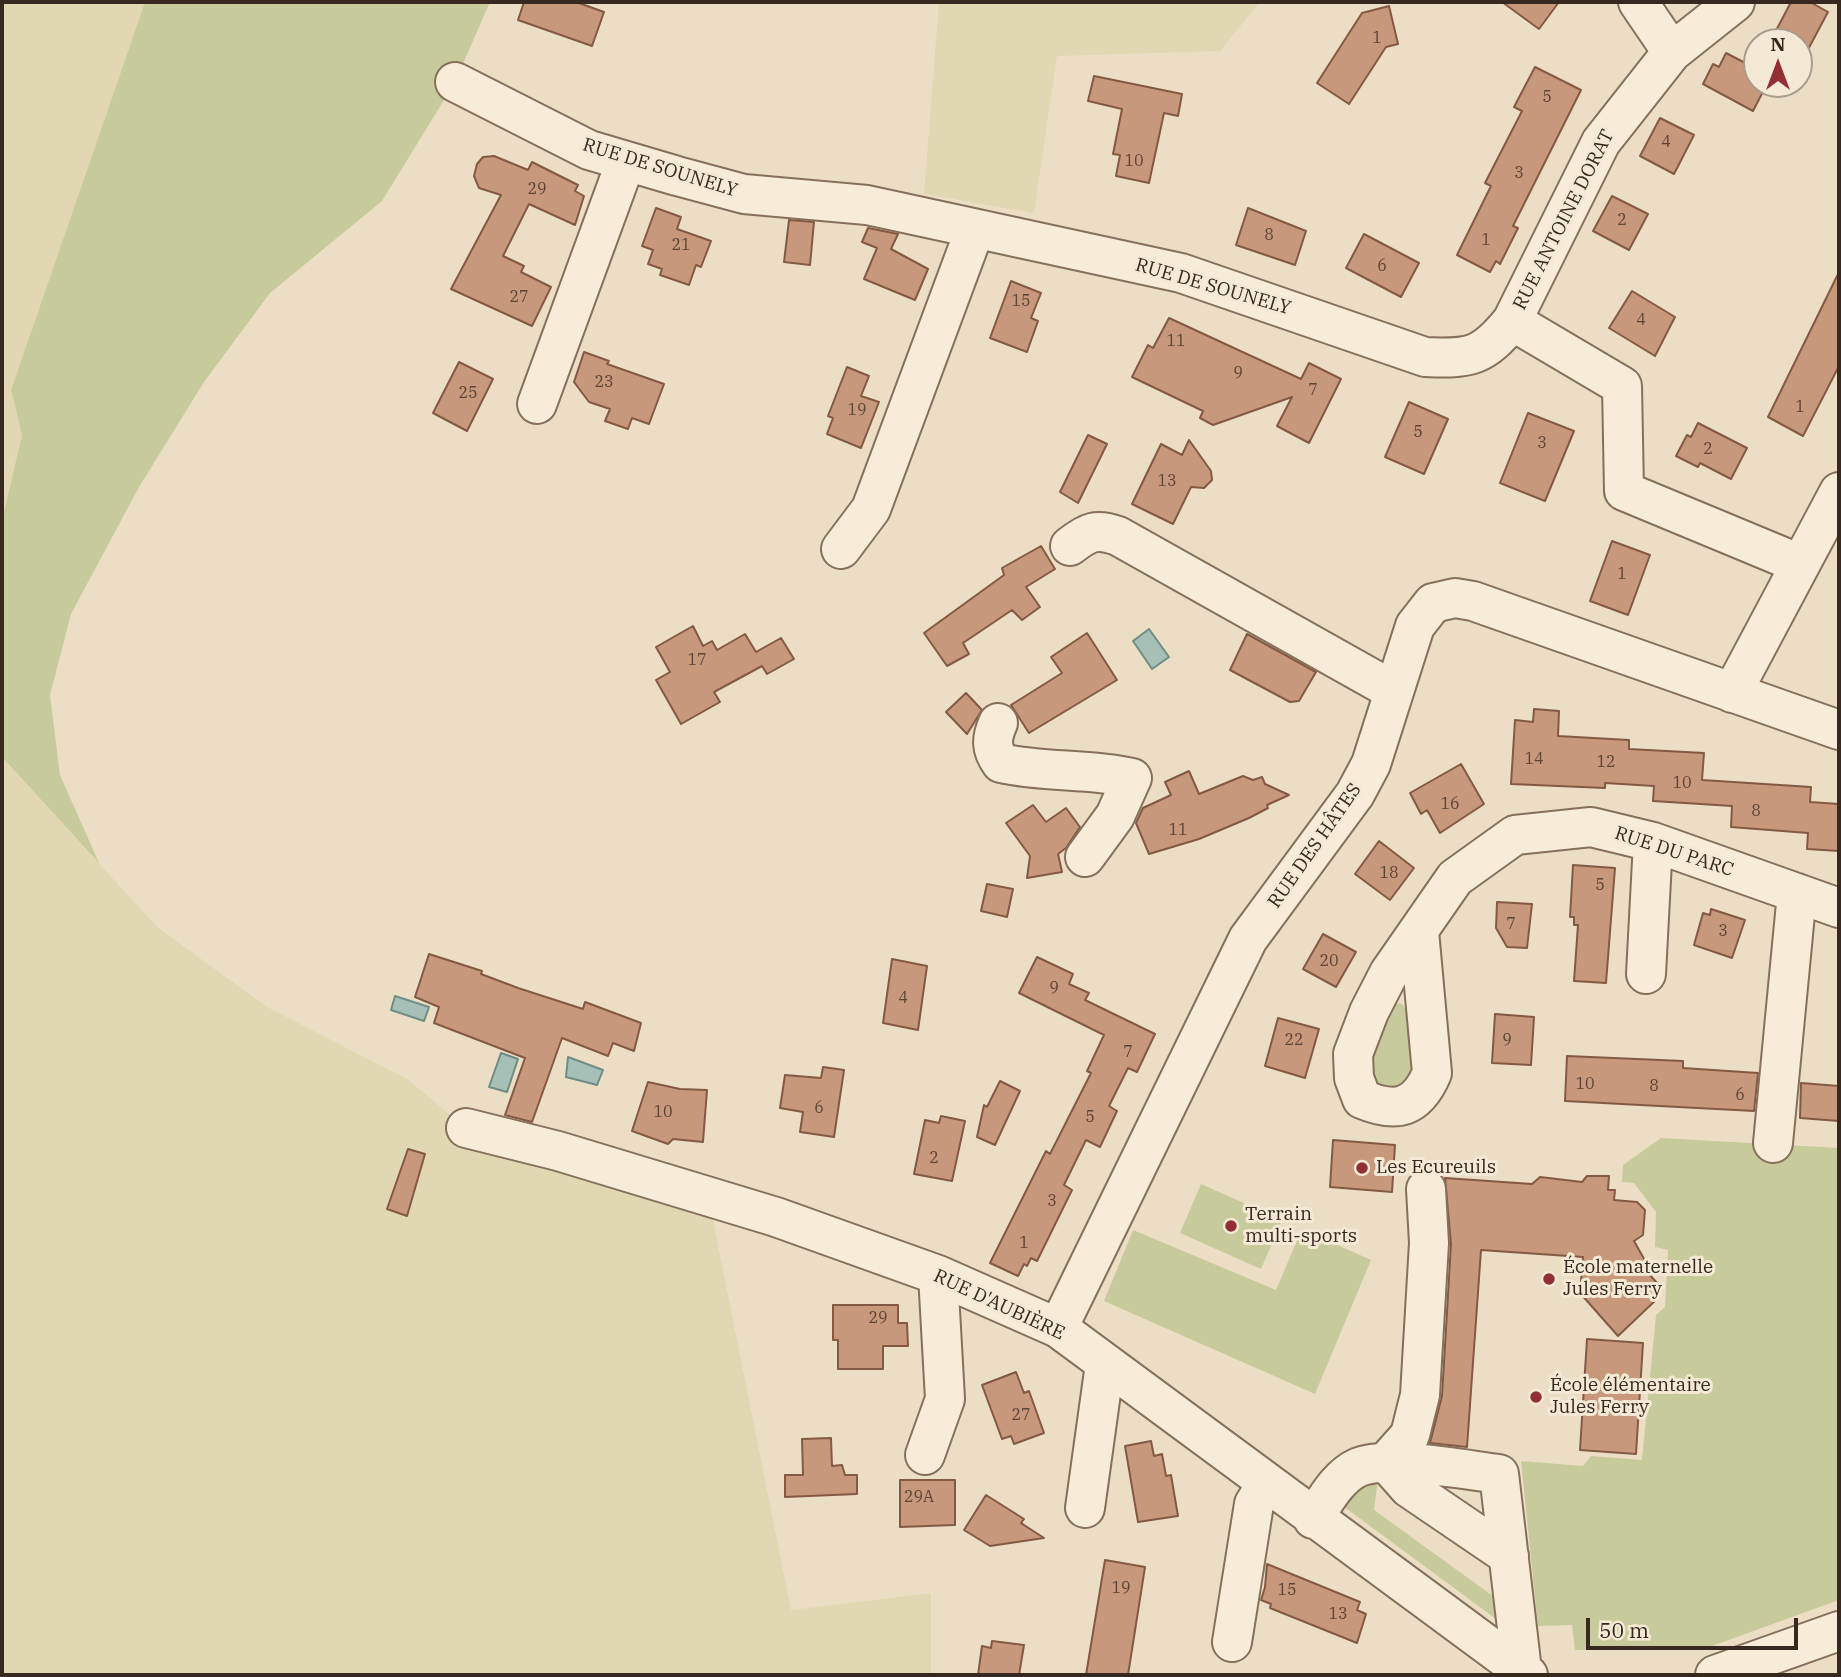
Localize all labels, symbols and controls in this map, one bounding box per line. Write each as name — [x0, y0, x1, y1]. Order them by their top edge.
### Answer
house number: 1 — [1372, 28, 1382, 48]
north arrow — [1743, 28, 1813, 98]
text: N — [1770, 32, 1786, 56]
house number: 5 — [1542, 87, 1552, 107]
street label: RUE ANTOINE DORAT — [1509, 126, 1619, 314]
house number: 4 — [1661, 132, 1671, 152]
street label: RUE DE SOUNELY — [580, 134, 740, 202]
house number: 10 — [1124, 151, 1144, 171]
house number: 3 — [1514, 163, 1524, 183]
house number: 29 — [527, 179, 547, 199]
house number: 2 — [1617, 210, 1627, 230]
house number: 8 — [1264, 225, 1274, 245]
house number: 1 — [1481, 230, 1491, 250]
house number: 21 — [671, 235, 691, 255]
street label: RUE DE SOUNELY — [1133, 254, 1293, 320]
house number: 6 — [1377, 256, 1387, 276]
house number: 27 — [509, 287, 529, 307]
house number: 15 — [1011, 291, 1031, 311]
house number: 4 — [1636, 310, 1646, 330]
house number: 11 — [1166, 331, 1186, 351]
house number: 9 — [1233, 363, 1243, 383]
house number: 23 — [594, 372, 614, 392]
house number: 7 — [1308, 380, 1318, 400]
house number: 25 — [458, 383, 478, 403]
house number: 1 — [1795, 397, 1805, 417]
house number: 19 — [847, 400, 867, 420]
house number: 5 — [1413, 422, 1423, 442]
house number: 3 — [1537, 433, 1547, 453]
house number: 2 — [1703, 439, 1713, 459]
house number: 13 — [1157, 471, 1177, 491]
house number: 1 — [1617, 564, 1627, 584]
house number: 17 — [687, 650, 707, 670]
house number: 14 — [1524, 749, 1544, 769]
house number: 12 — [1596, 752, 1616, 772]
house number: 10 — [1672, 773, 1692, 793]
street label: RUE DES HÂTES — [1264, 779, 1366, 913]
house number: 16 — [1440, 794, 1460, 814]
house number: 8 — [1751, 801, 1761, 821]
house number: 11 — [1168, 820, 1188, 840]
street label: RUE DU PARC — [1612, 822, 1736, 882]
house number: 18 — [1379, 863, 1399, 883]
house number: 5 — [1595, 875, 1605, 895]
house number: 7 — [1506, 914, 1516, 934]
house number: 3 — [1718, 921, 1728, 941]
house number: 20 — [1319, 951, 1339, 971]
house number: 9 — [1049, 978, 1059, 998]
house number: 4 — [898, 988, 908, 1008]
house number: 22 — [1284, 1030, 1304, 1050]
house number: 9 — [1502, 1030, 1512, 1050]
house number: 7 — [1123, 1042, 1133, 1062]
house number: 10 — [1575, 1074, 1595, 1094]
house number: 8 — [1649, 1076, 1659, 1096]
house number: 6 — [1735, 1085, 1745, 1105]
house number: 6 — [814, 1098, 824, 1118]
house number: 10 — [653, 1102, 673, 1122]
house number: 5 — [1085, 1107, 1095, 1127]
house number: 2 — [929, 1148, 939, 1168]
place label: Les Ecureuils — [1376, 1157, 1496, 1179]
marker: Les Ecureuils — [1354, 1160, 1370, 1176]
house number: 3 — [1047, 1191, 1057, 1211]
place label: Terrain multi-sports — [1245, 1204, 1357, 1248]
marker: Terrain multi-sports — [1223, 1218, 1239, 1234]
house number: 1 — [1019, 1233, 1029, 1253]
place label: École maternelle Jules Ferry — [1563, 1257, 1713, 1301]
street label: RUE D'AUBIÈRE — [930, 1265, 1068, 1345]
marker: École maternelle Jules Ferry — [1541, 1271, 1557, 1287]
house number: 29 — [868, 1308, 888, 1328]
place label: École élémentaire Jules Ferry — [1550, 1375, 1711, 1419]
marker: École élémentaire Jules Ferry — [1528, 1389, 1544, 1405]
house number: 27 — [1011, 1405, 1031, 1425]
house number: 29A — [904, 1487, 934, 1507]
house number: 19 — [1111, 1578, 1131, 1598]
house number: 15 — [1277, 1580, 1297, 1600]
house number: 13 — [1328, 1604, 1348, 1624]
scale bar — [1589, 1604, 1801, 1648]
text: 50 m — [1599, 1616, 1649, 1644]

